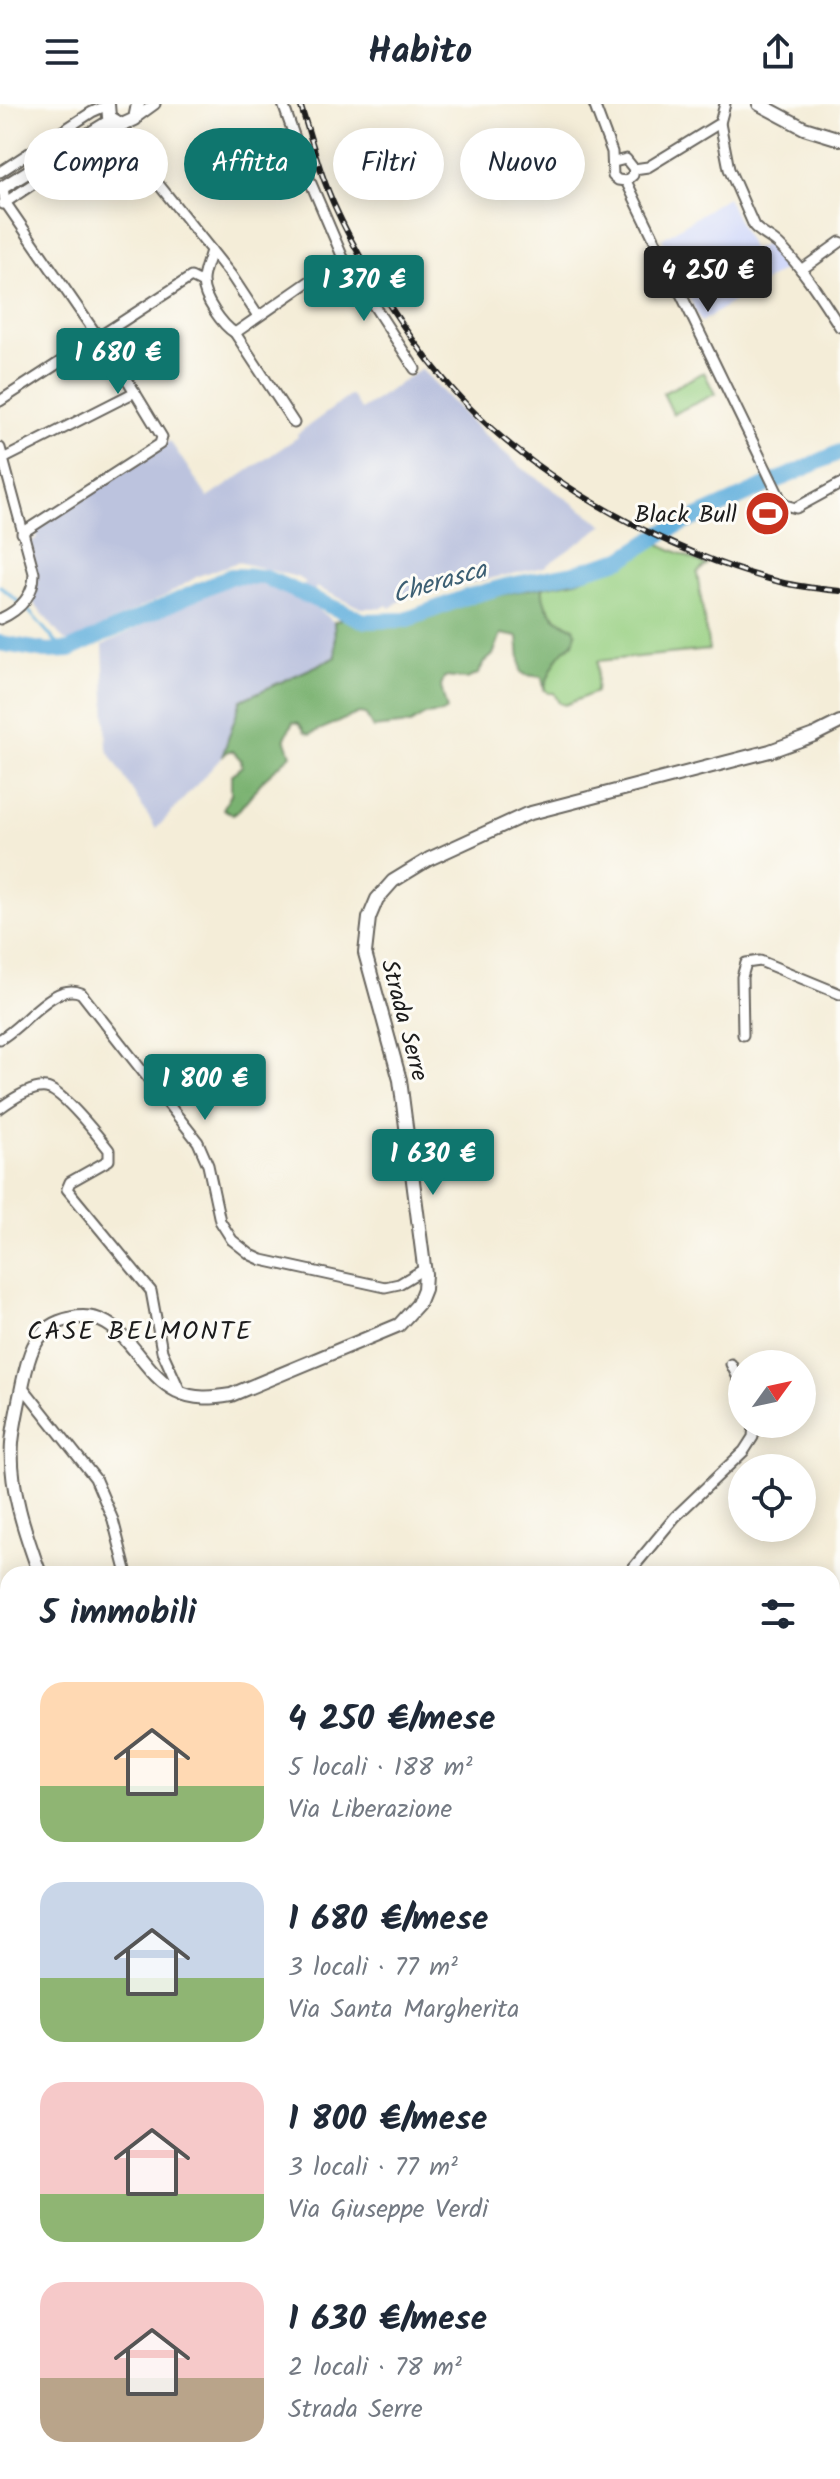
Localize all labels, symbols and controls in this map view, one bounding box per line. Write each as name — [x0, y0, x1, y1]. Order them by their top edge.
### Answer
text: Habito — [368, 24, 472, 81]
icon: menu — [40, 30, 84, 74]
icon: share — [756, 30, 800, 74]
chip: Compra — [24, 128, 168, 200]
chip: Affitta — [184, 128, 317, 200]
chip: Filtri — [333, 128, 444, 200]
chip: Nuovo — [460, 128, 585, 200]
pin: 4 250 € — [634, 246, 782, 314]
text: 4 250 € — [662, 251, 754, 293]
pin: 1 370 € — [290, 255, 438, 323]
text: 1 370 € — [322, 260, 406, 302]
pin: 1 680 € — [44, 328, 192, 396]
text: 1 680 € — [74, 333, 162, 375]
sports icon: Black Bull — [744, 490, 792, 538]
place label: Black Bull — [634, 496, 737, 535]
water label: Cherasca — [387, 549, 494, 616]
street label: Strada Serre — [369, 955, 439, 1086]
pin: 1 800 € — [131, 1054, 279, 1122]
text: 1 800 € — [162, 1059, 248, 1101]
pin: 1 630 € — [359, 1129, 507, 1197]
text: 1 630 € — [390, 1134, 476, 1176]
district label: CASE BELMONTE — [27, 1311, 253, 1353]
north arrow — [728, 1350, 816, 1438]
map controls — [728, 1350, 816, 1542]
button: locate — [728, 1454, 816, 1542]
text: 5 immobili — [40, 1587, 196, 1641]
icon: filters — [756, 1592, 800, 1636]
text: 4 250 €/mese — [288, 1693, 495, 1747]
icon: home — [104, 1714, 200, 1810]
text: 5 locali · 188 m² — [288, 1747, 472, 1789]
text: Via Liberazione — [288, 1789, 452, 1831]
text: 1 680 €/mese — [288, 1893, 488, 1947]
icon: home — [104, 1914, 200, 2010]
text: 3 locali · 77 m² — [288, 1947, 458, 1989]
text: Via Santa Margherita — [288, 1989, 520, 2031]
text: 1 800 €/mese — [288, 2093, 487, 2147]
icon: home — [104, 2114, 200, 2210]
text: 3 locali · 77 m² — [288, 2147, 458, 2189]
text: Via Giuseppe Verdi — [288, 2189, 488, 2231]
text: 1 630 €/mese — [288, 2293, 487, 2347]
icon: home — [104, 2314, 200, 2410]
text: 2 locali · 78 m² — [288, 2347, 462, 2389]
text: Strada Serre — [288, 2389, 423, 2431]

